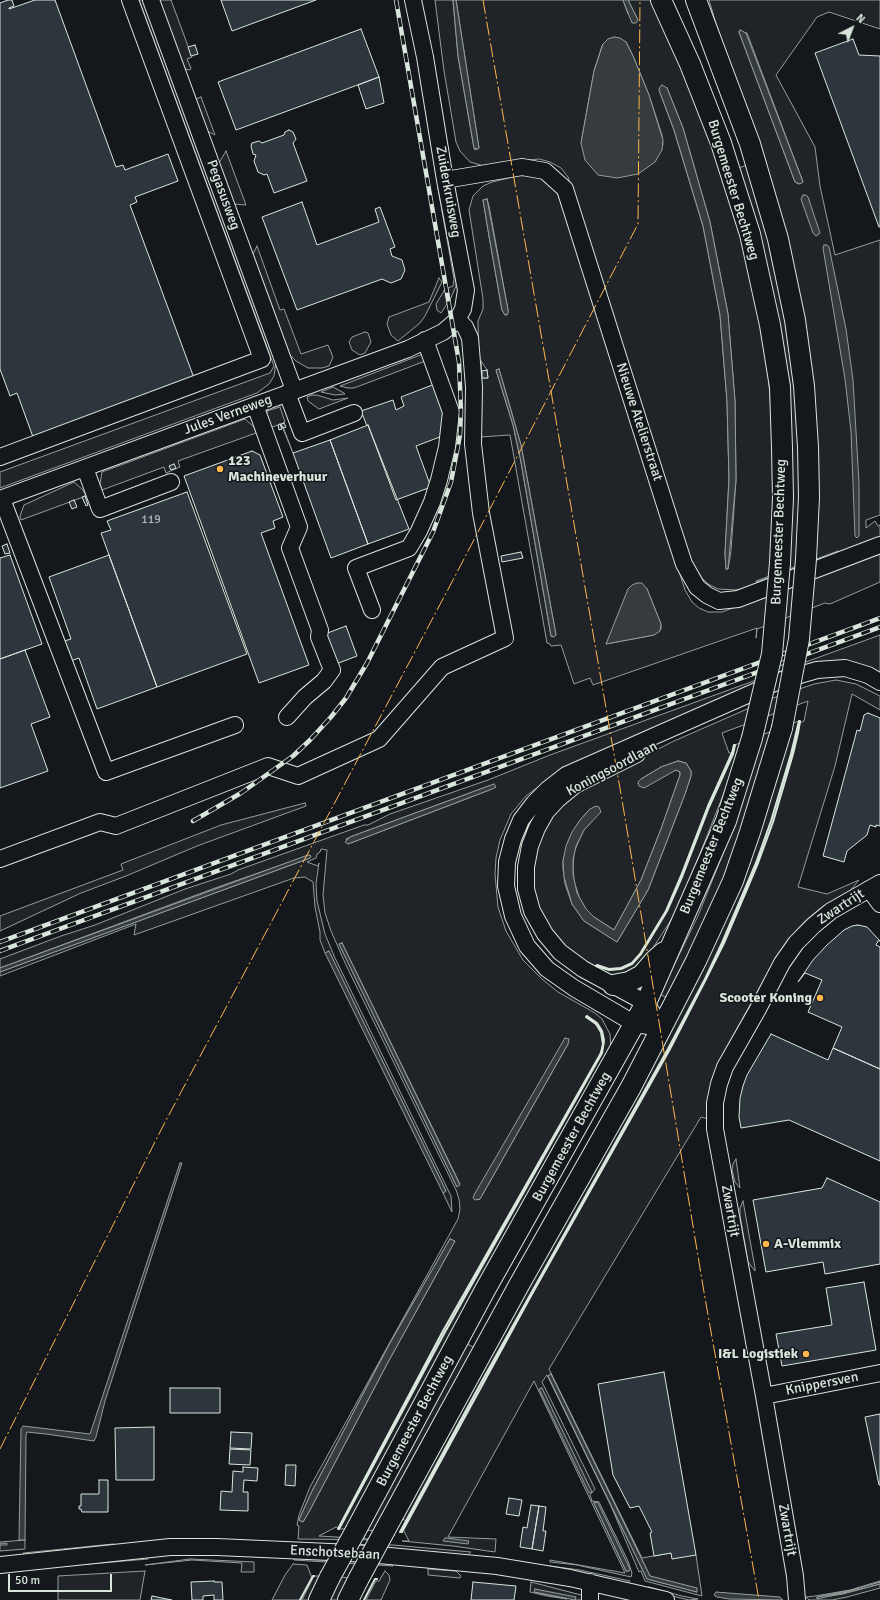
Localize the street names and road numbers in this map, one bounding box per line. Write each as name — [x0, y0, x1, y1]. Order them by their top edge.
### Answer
street label: Burgemeester Bechtweg — [704, 118, 762, 262]
street label: Zuiderkruisweg — [432, 145, 464, 239]
street label: Pegasusweg — [203, 158, 243, 232]
street label: Nieuwe Atelierstraat — [612, 361, 666, 483]
street label: Jules Verneweg — [182, 391, 274, 439]
street label: Burgemeester Bechtweg — [768, 459, 790, 605]
street label: Koningsoordlaan — [563, 738, 661, 800]
street label: Burgemeester Bechtweg — [677, 775, 747, 917]
street label: Zwartrijt — [814, 886, 868, 928]
street label: Burgemeester Bechtweg — [529, 1069, 615, 1205]
street label: Zwartrijt — [717, 1184, 743, 1238]
street label: Burgemeester Bechtweg — [373, 1353, 457, 1489]
street label: Knippersven — [784, 1369, 860, 1399]
street label: Zwartrijt — [774, 1503, 800, 1557]
street label: Enschotsebaan — [289, 1542, 381, 1564]

